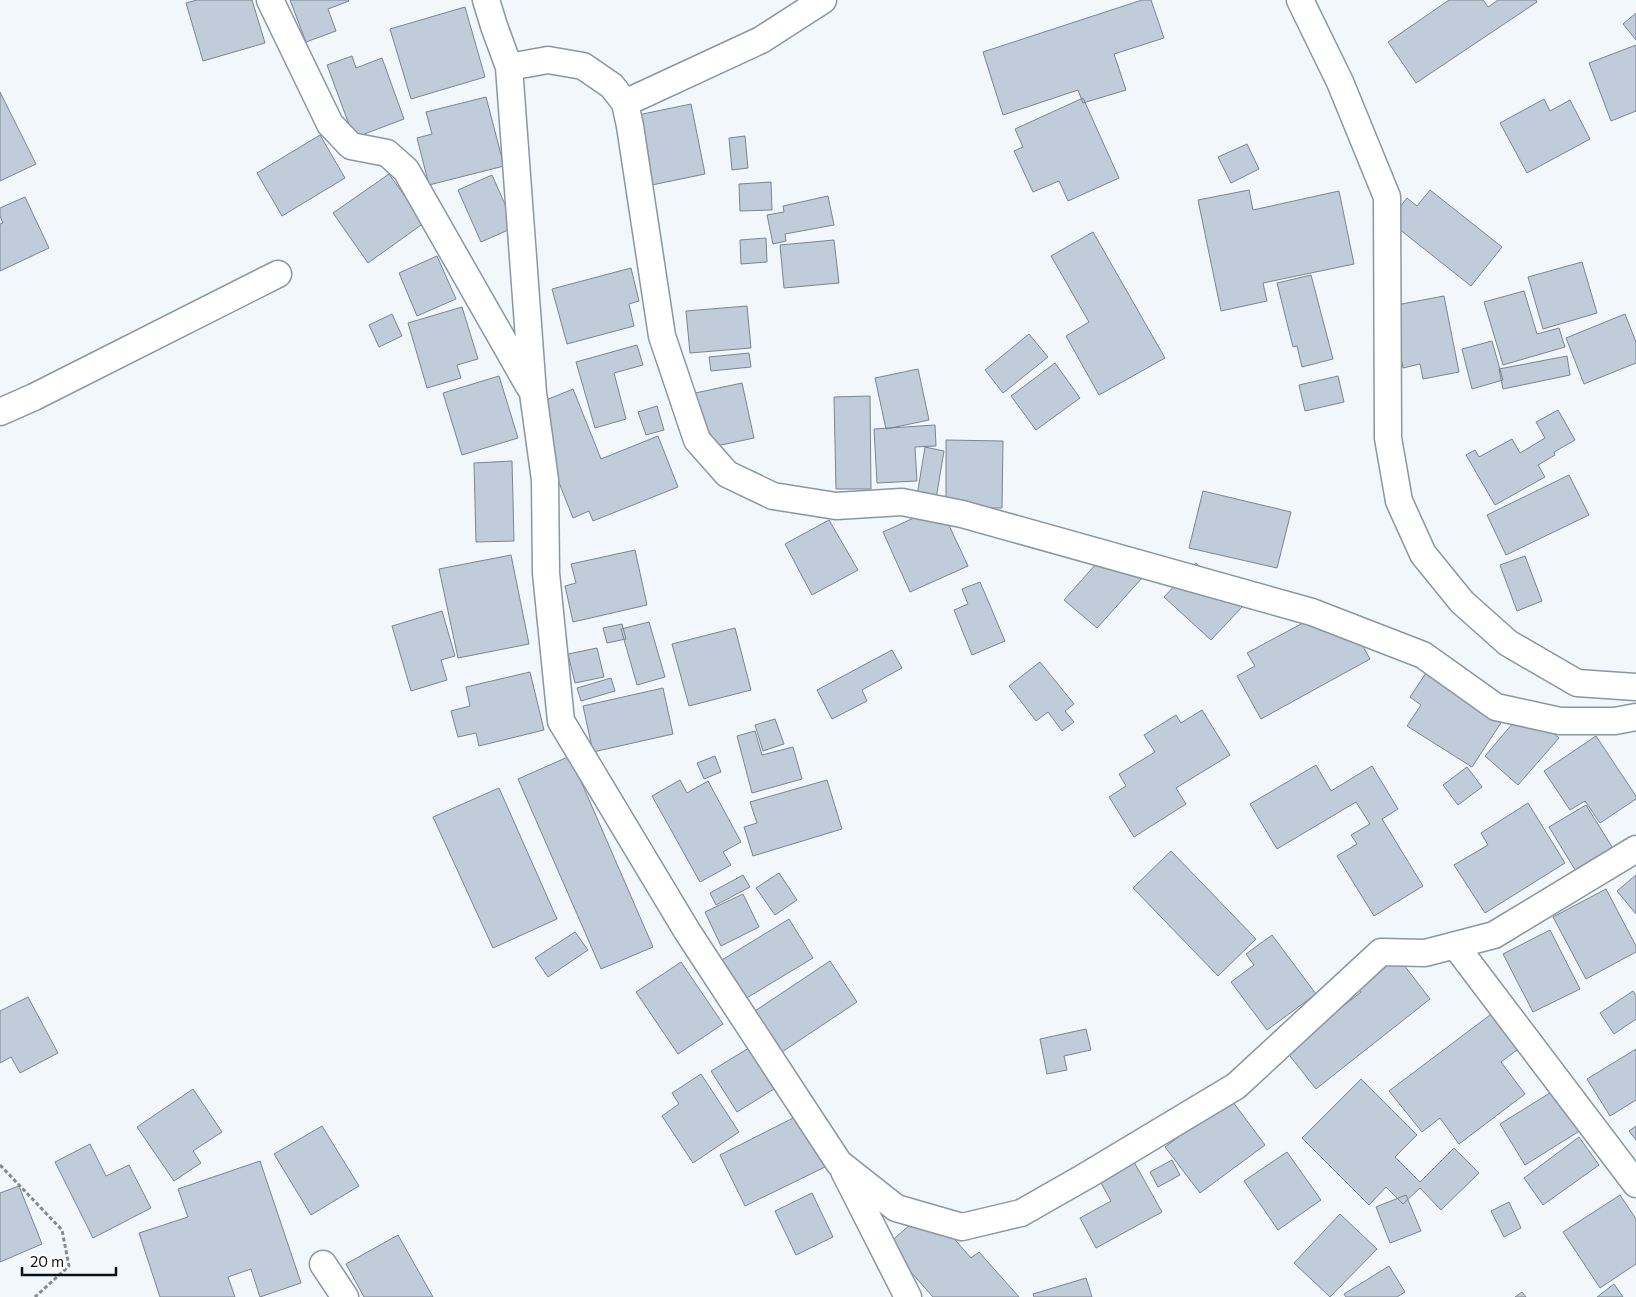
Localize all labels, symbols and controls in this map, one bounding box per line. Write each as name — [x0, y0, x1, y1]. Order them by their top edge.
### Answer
scale bar — [22, 1244, 116, 1276]
text: 20 m — [30, 1252, 64, 1270]

